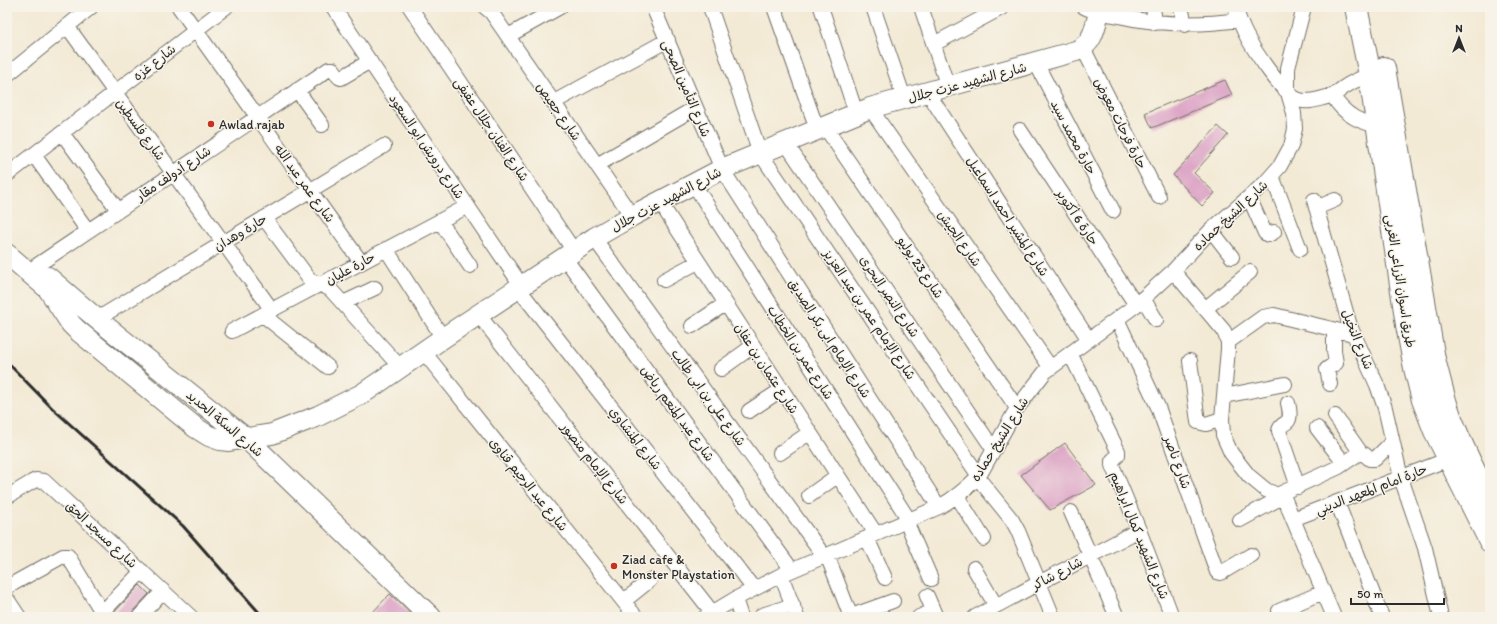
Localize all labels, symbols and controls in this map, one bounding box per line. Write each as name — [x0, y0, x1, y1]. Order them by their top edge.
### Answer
north arrow — [1439, 18, 1479, 58]
text: N — [1455, 22, 1463, 35]
street label: شارع التأمين الصحى — [657, 37, 714, 140]
street label: شارع غزه — [130, 41, 180, 85]
street label: شارع الشهيد عزت جلال — [906, 59, 1029, 108]
street label: شارع الفنان جلال عفيفى — [450, 74, 532, 185]
street label: حارة فرحات معوض — [1090, 75, 1150, 172]
street label: شارع جعيص — [532, 79, 584, 144]
street label: شارع درويش ابو السعود — [384, 91, 467, 203]
street label: شارع فلسطين — [112, 95, 168, 164]
street label: حارة محمد سيد — [1047, 97, 1100, 178]
place label: Awlad rajab — [219, 117, 285, 132]
marker: Awlad rajab — [206, 119, 216, 129]
street label: شارع عمر عبد الله — [270, 141, 338, 226]
street label: شارع أدولف مقار — [132, 143, 215, 206]
street label: شارع المشير احمد اسماعيل — [962, 154, 1052, 280]
street label: شارع الشهيد عزت جلال — [609, 164, 725, 237]
street label: شارع الشيخ حماده — [1190, 177, 1272, 255]
street label: حارة 6 أكتوبر — [1052, 186, 1102, 249]
street label: شارع الجيش — [933, 207, 984, 270]
street label: حارة وهدان — [211, 211, 270, 256]
street label: طريق اسوان الزراعى الغربى — [1381, 213, 1418, 349]
street label: شارع 23 يوليو — [892, 233, 947, 302]
street label: شارع الإمام عمر بن عبد العزيز — [817, 245, 919, 384]
street label: حارة عليان — [323, 249, 378, 289]
street label: شارع النصر البحرى — [855, 253, 922, 341]
street label: شارع الإمام ابى بكر الصديق — [783, 276, 874, 402]
street label: شارع عمر بن الخطاب — [763, 302, 837, 403]
street label: شارع النخيل — [1337, 307, 1376, 372]
street label: شارع عثمان بن عفان — [730, 320, 801, 417]
street label: شارع على بن ابى طالب — [667, 346, 749, 450]
street label: شارع عبد المنعم رياض — [635, 362, 717, 466]
street label: شارع السكة الحديد — [182, 387, 266, 461]
street label: شارع الشيخ حماده — [968, 394, 1033, 485]
street label: شارع المنشاوي — [605, 404, 665, 474]
street label: شارع الإمام منصور — [555, 419, 631, 509]
street label: شارع ناصر — [1159, 433, 1194, 492]
street label: شارع عبد الرحيم قناوى — [484, 435, 571, 536]
street label: حارة امام المعهد الديني — [1313, 461, 1431, 521]
street label: شارع الشهيد كمال ابراهيم — [1104, 469, 1172, 602]
street label: شارع مسجد الحق — [62, 498, 140, 573]
place label: Ziad cafe & Monster Playstation — [622, 552, 735, 582]
street label: شارع شاكر — [1029, 554, 1086, 595]
marker: Ziad cafe & Monster Playstation — [609, 561, 619, 571]
scale bar — [1351, 580, 1444, 606]
text: 50 m — [1357, 587, 1383, 601]

